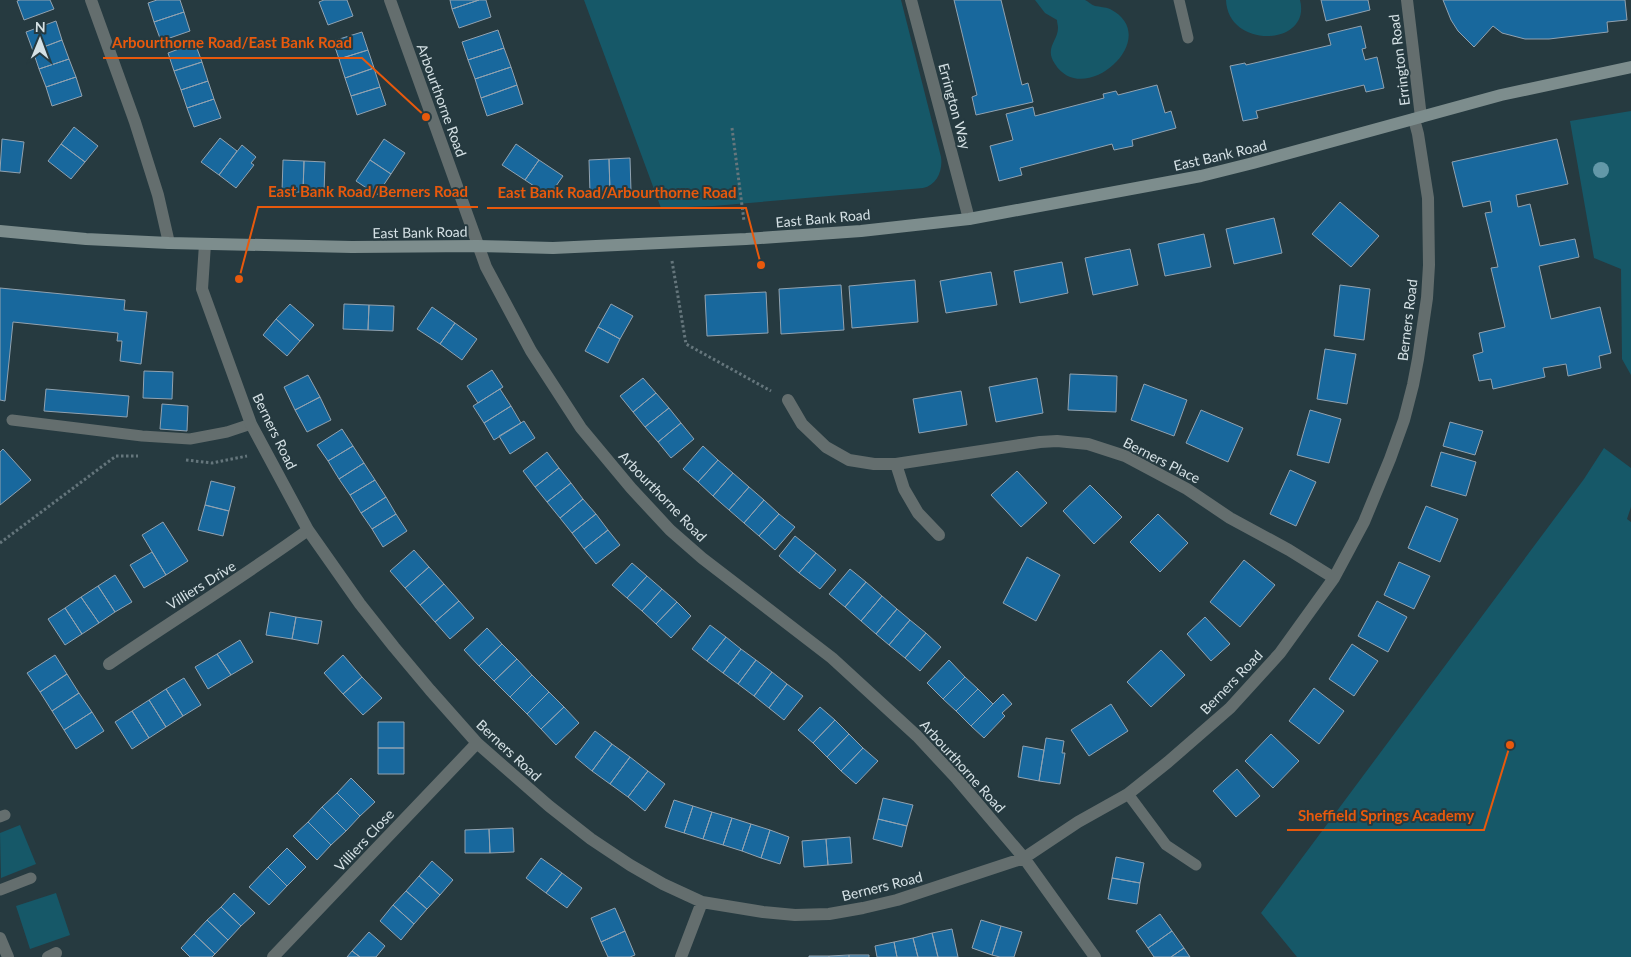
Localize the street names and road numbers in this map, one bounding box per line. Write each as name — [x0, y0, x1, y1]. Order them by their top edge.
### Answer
street label: Errington Road — [1385, 13, 1413, 107]
street label: Arbourthorne Road — [414, 41, 470, 159]
street label: Errington Way — [935, 61, 975, 152]
street label: East Bank Road — [1172, 136, 1268, 174]
street label: East Bank Road — [775, 205, 871, 231]
street label: East Bank Road — [372, 223, 468, 241]
street label: Berners Road — [1394, 278, 1420, 362]
street label: Berners Road — [249, 390, 301, 472]
street label: Berners Place — [1121, 433, 1203, 487]
street label: Arbourthorne Road — [616, 447, 710, 545]
street label: Villiers Drive — [163, 557, 239, 613]
street label: Berners Road — [1196, 646, 1266, 718]
street label: Berners Road — [473, 716, 545, 784]
street label: Arbourthorne Road — [917, 716, 1009, 816]
street label: Villiers Close — [331, 805, 397, 875]
street label: Berners Road — [840, 868, 924, 904]

